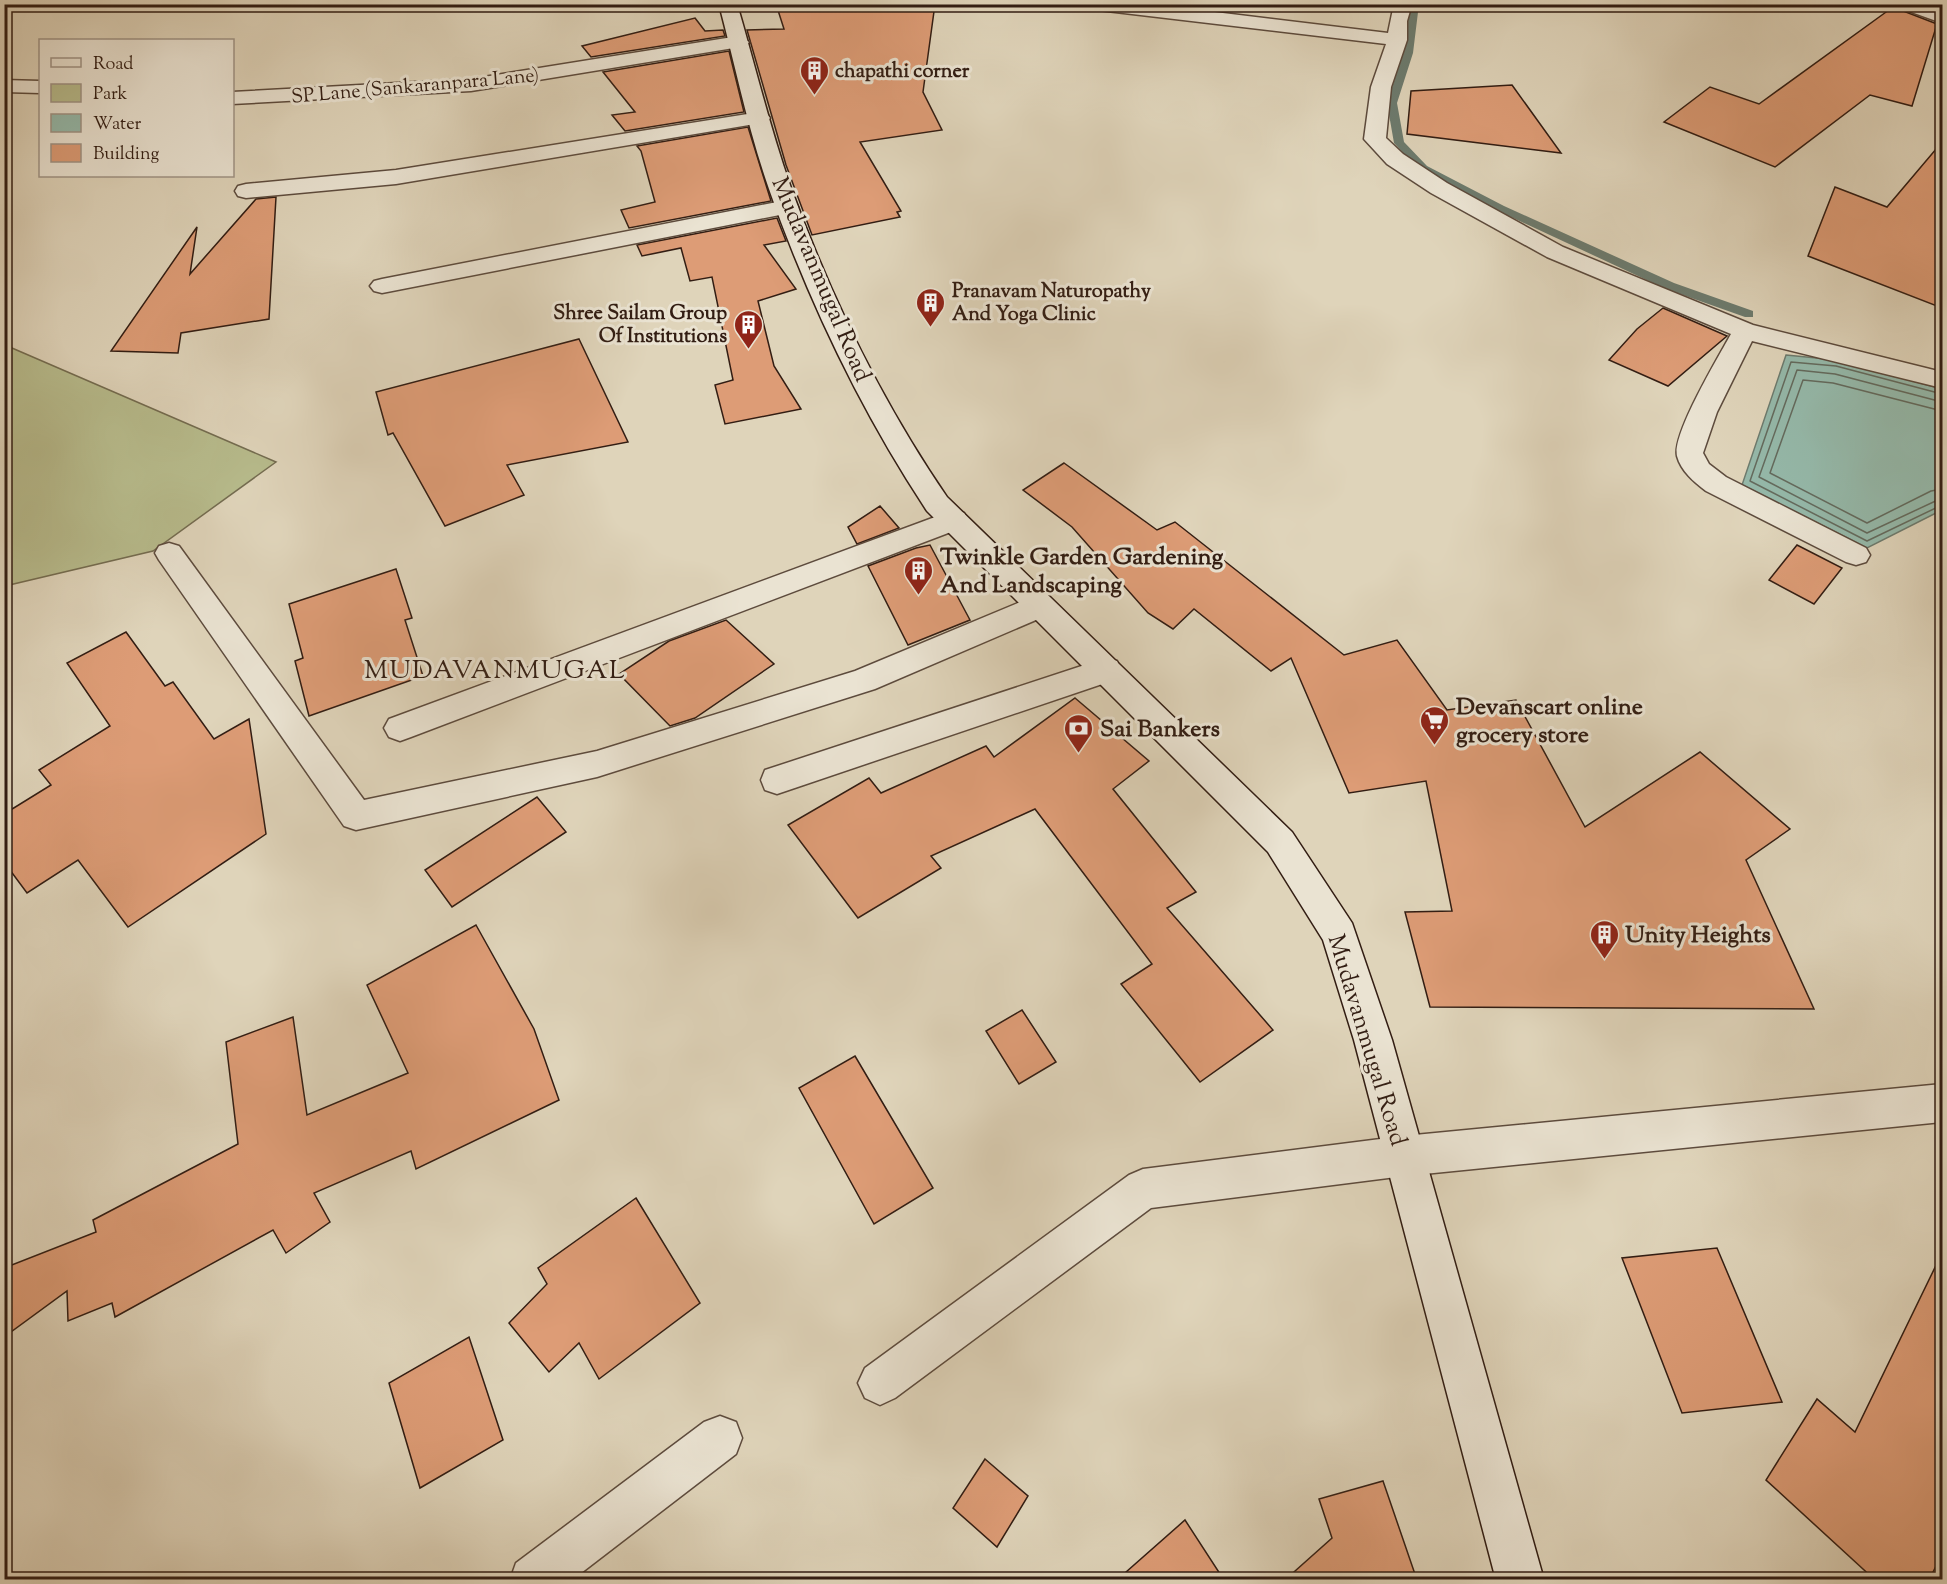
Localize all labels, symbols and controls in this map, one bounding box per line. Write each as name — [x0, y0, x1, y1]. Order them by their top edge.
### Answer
legend — [39, 39, 234, 177]
text: Road — [93, 52, 133, 78]
building icon: chapathi corner — [798, 54, 830, 96]
place label: chapathi corner — [835, 58, 970, 87]
street label: SP Lane (Sankaranpara Lane) — [290, 62, 540, 113]
text: Park — [93, 82, 128, 108]
text: Water — [93, 112, 142, 138]
text: Building — [93, 142, 159, 168]
street label: Mudavanmugal Road — [762, 172, 879, 388]
place label: Pranavam Naturopathy And Yoga Clinic — [952, 278, 1151, 330]
building icon: Pranavam Naturopathy And Yoga Clinic — [915, 286, 947, 328]
place label: Shree Sailam Group Of Institutions — [553, 300, 727, 352]
building icon: Shree Sailam Group Of Institutions — [732, 308, 764, 350]
place label: Twinkle Garden Gardening And Landscaping — [940, 541, 1224, 603]
building icon: Twinkle Garden Gardening And Landscaping — [903, 554, 935, 596]
district label: MUDAVANMUGAL — [364, 653, 626, 690]
place label: Devanscart online grocery store — [1456, 691, 1643, 753]
supermarket icon: Devanscart online grocery store — [1419, 704, 1451, 746]
bank icon: Sai Bankers — [1063, 712, 1095, 754]
place label: Sai Bankers — [1100, 713, 1220, 747]
building icon: Unity Heights — [1588, 918, 1620, 960]
place label: Unity Heights — [1625, 919, 1771, 953]
street label: Mudavanmugal Road — [1318, 931, 1415, 1151]

